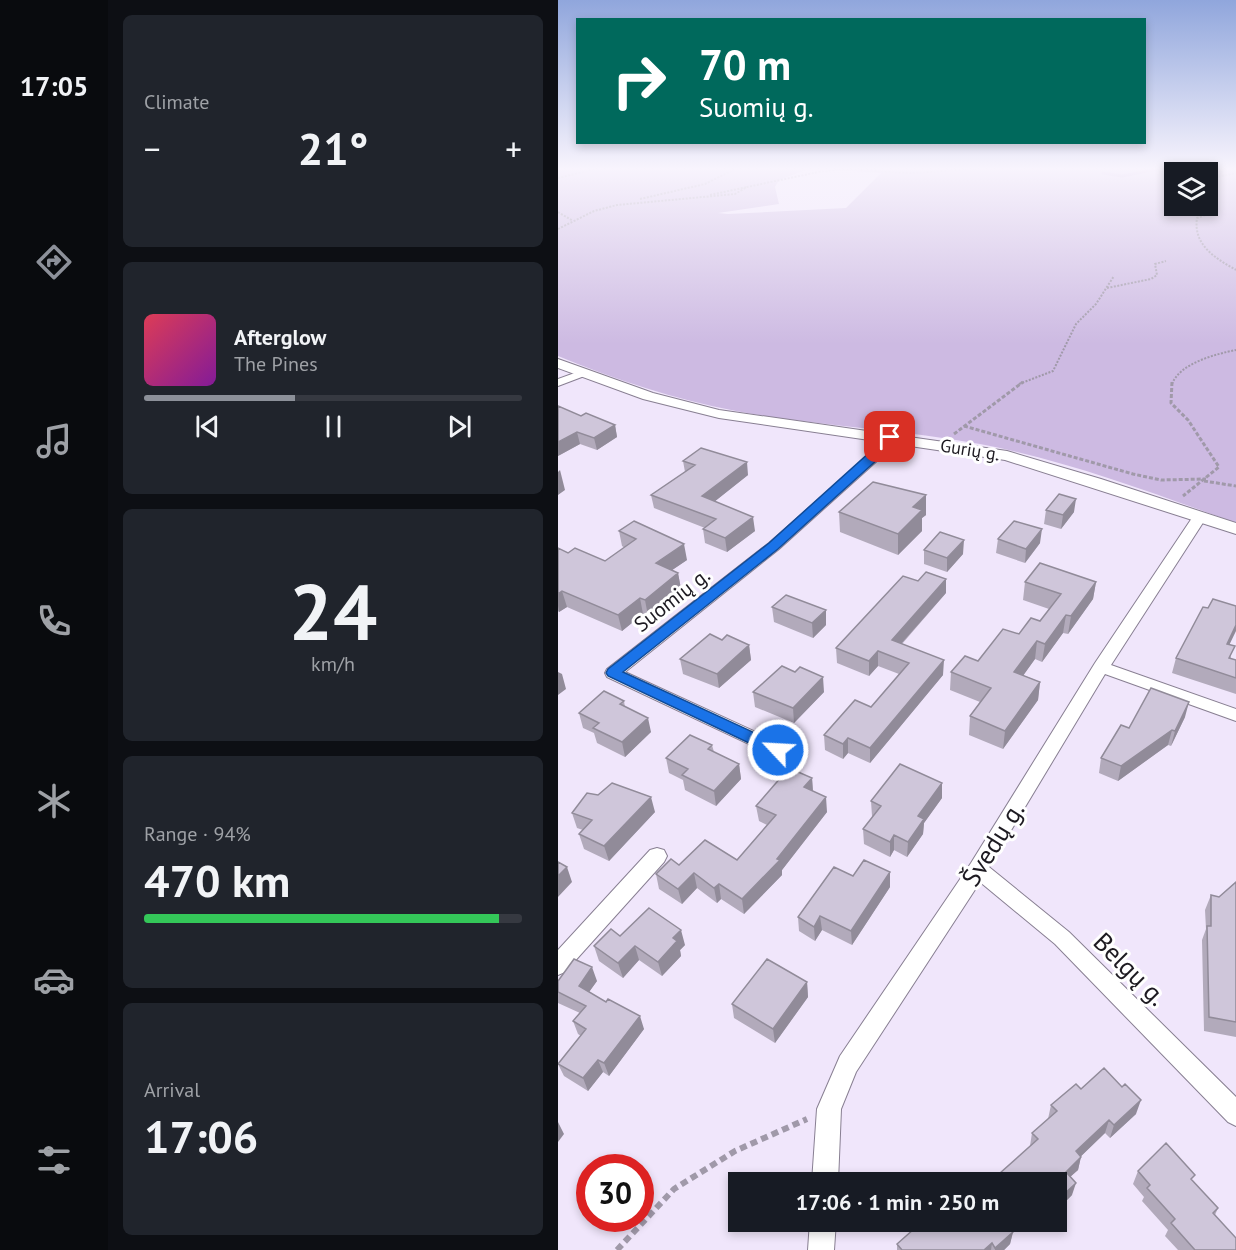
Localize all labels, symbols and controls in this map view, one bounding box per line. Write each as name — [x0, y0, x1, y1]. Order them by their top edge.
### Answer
text: 70 m — [699, 37, 791, 92]
icon: right — [600, 42, 678, 120]
text: 17:05 — [20, 69, 88, 103]
text: Climate — [144, 89, 210, 115]
text: Suomių g. — [699, 90, 814, 124]
text: 21° — [298, 119, 368, 177]
text: − — [144, 127, 161, 170]
text: + — [505, 127, 522, 170]
map controls — [1164, 162, 1218, 216]
button: layers — [1164, 162, 1218, 216]
icon: directions — [33, 241, 75, 283]
text: Afterglow — [234, 323, 326, 351]
text: The Pines — [234, 351, 318, 377]
icon: previous — [191, 410, 224, 443]
icon: pause — [317, 410, 350, 443]
icon: next — [443, 410, 476, 443]
pin — [864, 411, 915, 462]
icon: music — [33, 420, 75, 462]
icon: arrive — [873, 420, 906, 453]
street label: Gurių g. — [939, 433, 1001, 466]
text: 24 — [289, 561, 377, 662]
street label: Suomių g. — [628, 562, 715, 638]
icon: phone — [33, 600, 75, 642]
text: km/h — [311, 651, 355, 677]
position arrow — [746, 718, 810, 782]
icon: climate — [33, 780, 75, 822]
street label: Švedų g. — [954, 795, 1031, 892]
text: Range · 94% — [144, 821, 251, 847]
text: 470 km — [144, 851, 290, 909]
street label: Belgų g. — [1087, 925, 1174, 1012]
icon: car — [33, 959, 75, 1001]
text: Arrival — [144, 1077, 200, 1103]
text: 17:06 — [144, 1107, 258, 1165]
icon: filters — [33, 1139, 75, 1181]
speed limit sign: 30 — [576, 1154, 654, 1232]
text: 17:06 · 1 min · 250 m — [796, 1188, 999, 1216]

